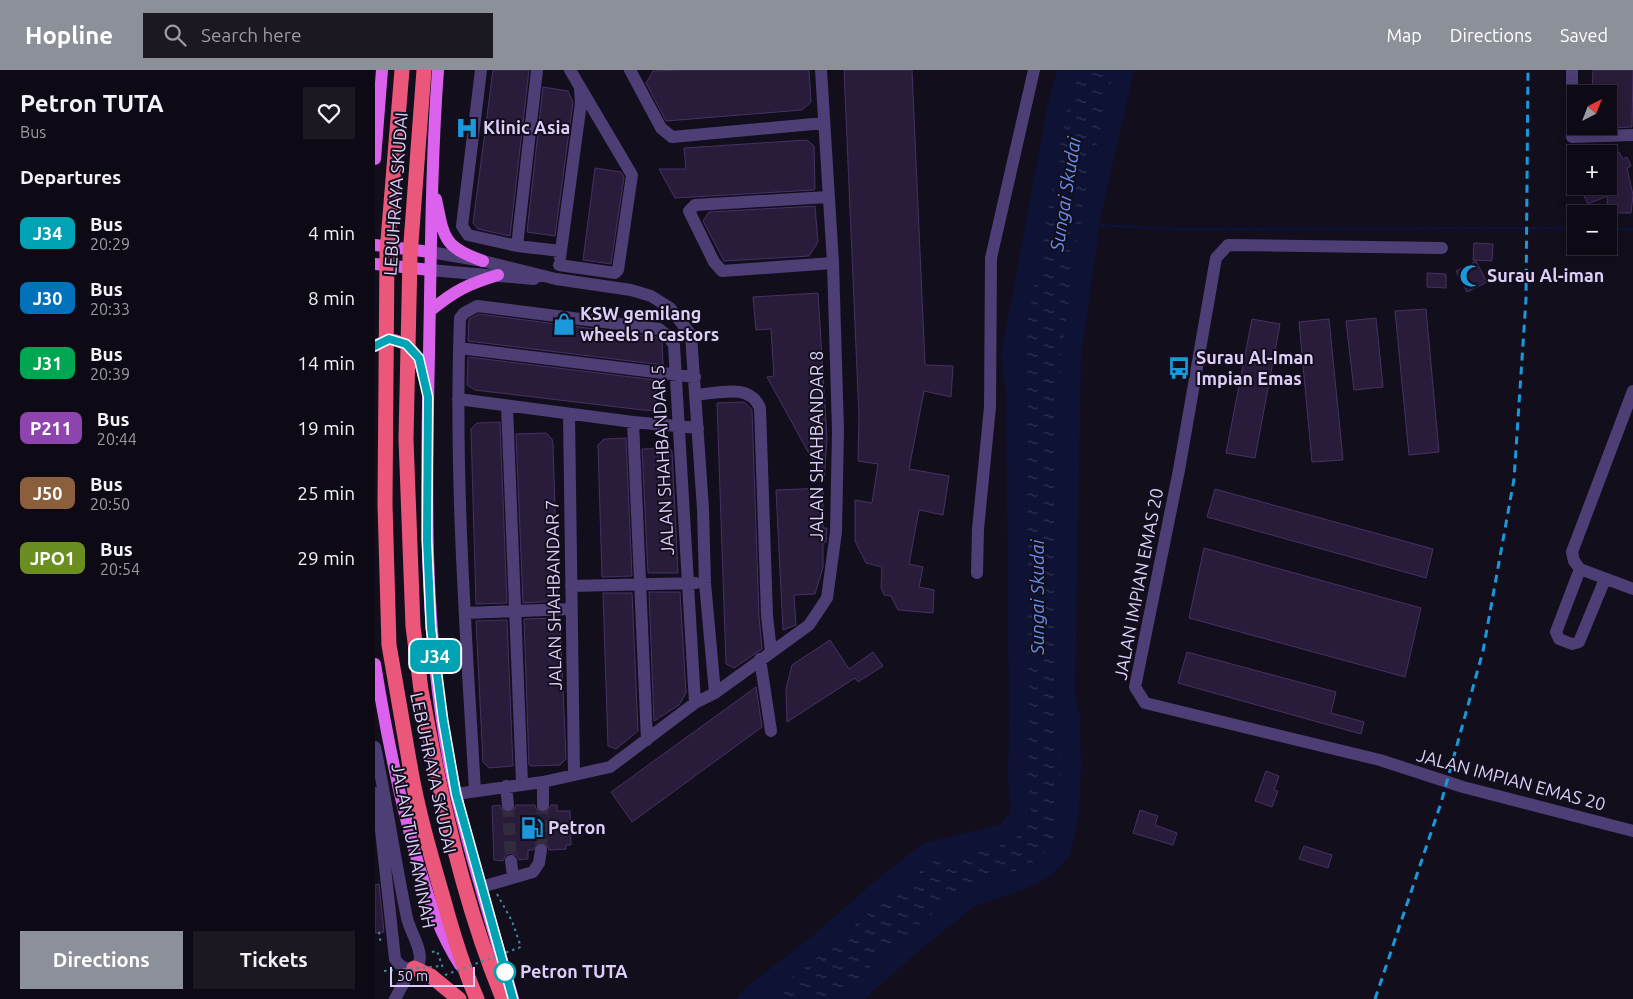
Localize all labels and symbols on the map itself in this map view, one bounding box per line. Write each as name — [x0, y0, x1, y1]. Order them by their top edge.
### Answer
north arrow — [1567, 85, 1617, 135]
street label: LEBUHRAYA SKUDAI — [379, 111, 411, 277]
hospital icon: Klinic Asia — [454, 115, 480, 141]
place label: Klinic Asia — [483, 117, 570, 137]
water label: Sungai Skudai — [1045, 134, 1085, 254]
mosque icon: Surau Al-iman — [1458, 263, 1484, 289]
place label: Surau Al-iman — [1487, 265, 1604, 285]
place label: KSW gemilang wheels n castors — [580, 303, 719, 344]
shop icon: KSW gemilang wheels n castors — [551, 311, 577, 337]
place label: Surau Al-Iman Impian Emas — [1196, 347, 1314, 388]
street label: JALAN SHAHBANDAR 8 — [806, 351, 826, 541]
bus stop icon: Surau Al-Iman Impian Emas — [1166, 355, 1192, 381]
street label: JALAN SHAHBANDAR 5 — [647, 364, 677, 556]
street label: JALAN IMPIAN EMAS 20 — [1110, 486, 1166, 681]
street label: JALAN SHAHBANDAR 7 — [541, 499, 565, 691]
water label: Sungai Skudai — [1026, 538, 1048, 656]
line badge: J34 — [406, 640, 464, 672]
street label: LEBUHRAYA SKUDAI — [407, 690, 461, 855]
street label: JALAN IMPIAN EMAS 20 — [1415, 744, 1608, 814]
street label: JALAN TUN AMINAH — [388, 762, 440, 930]
fuel station icon: Petron — [519, 815, 545, 841]
place label: Petron — [548, 817, 606, 837]
marker: Petron TUTA — [494, 961, 516, 983]
place label: Petron TUTA — [520, 961, 628, 981]
scale bar — [390, 964, 475, 987]

